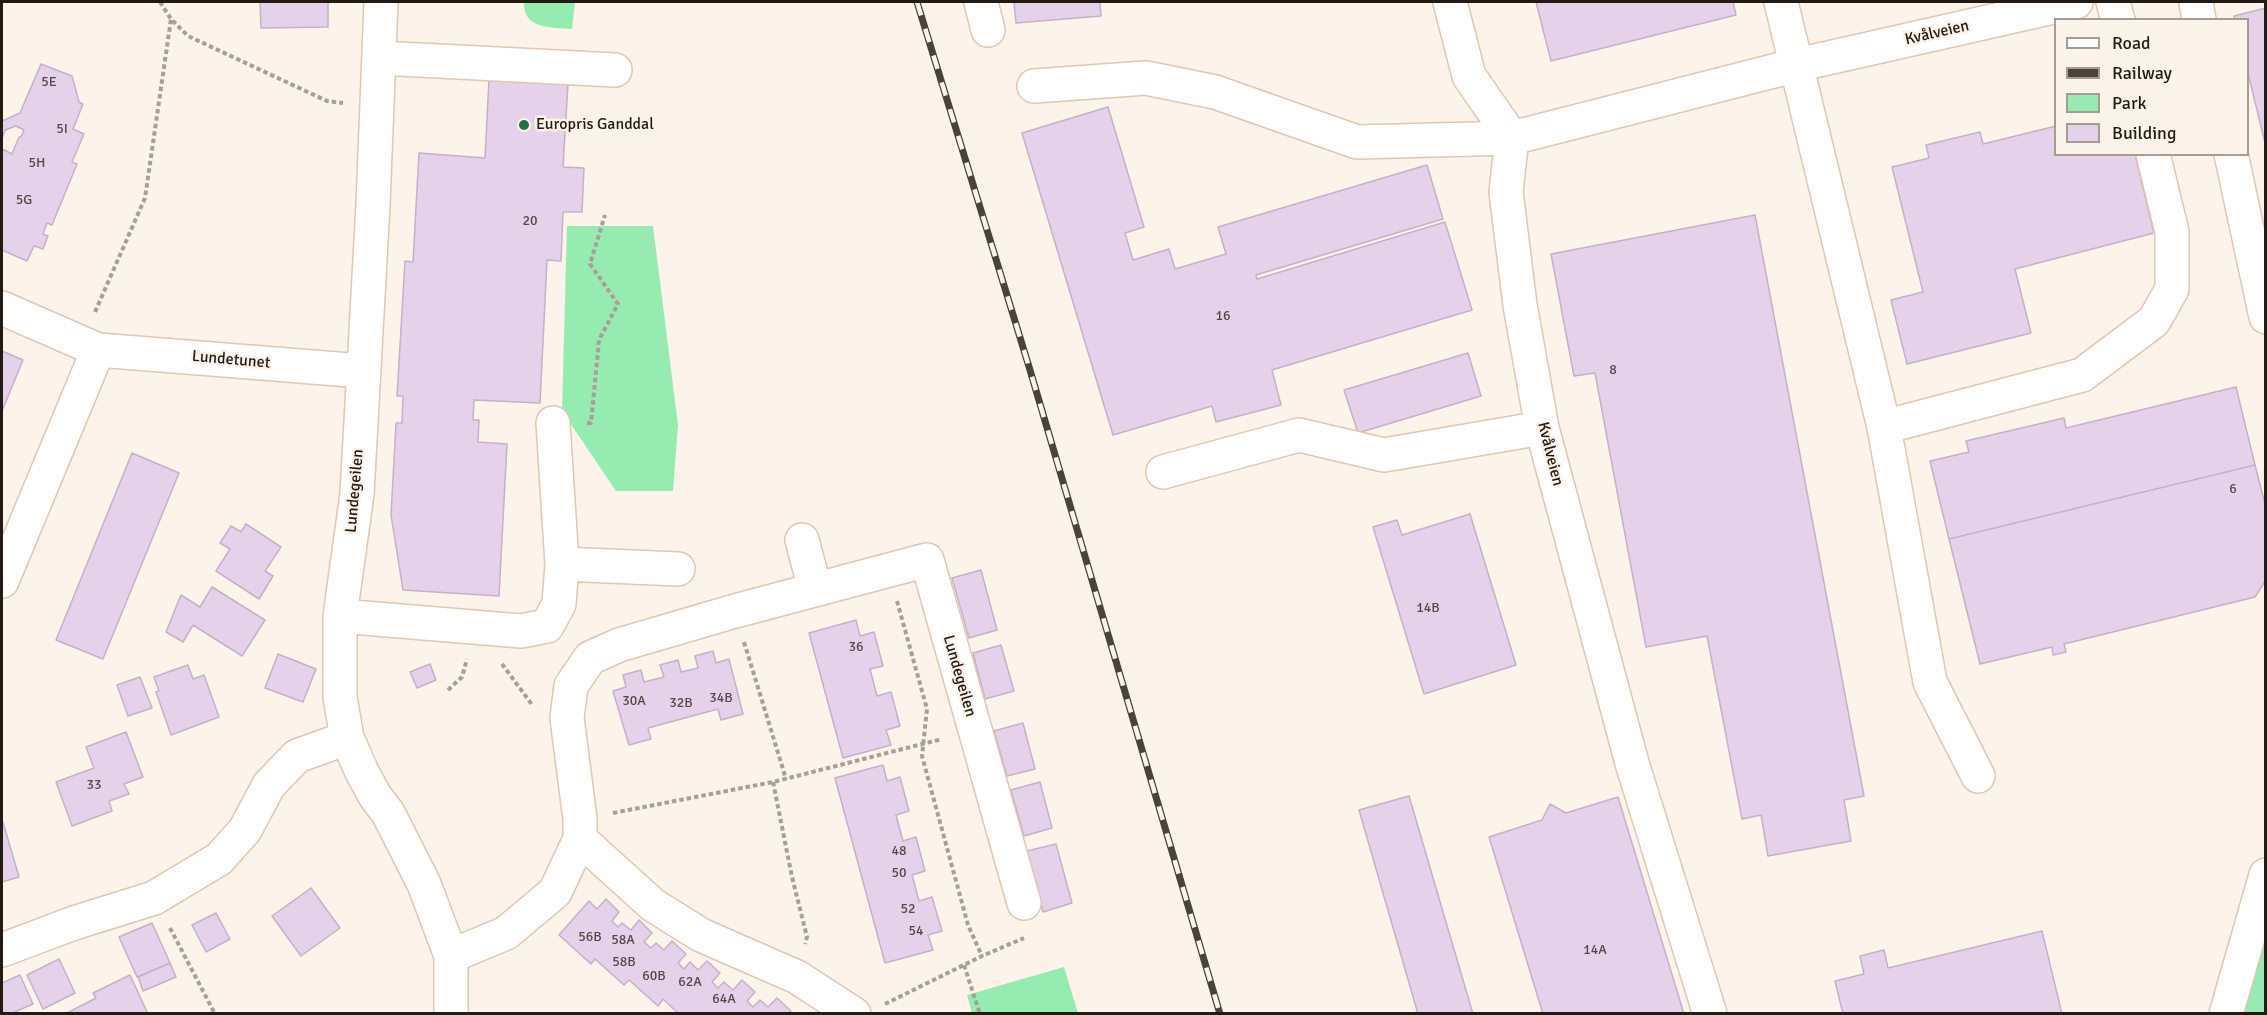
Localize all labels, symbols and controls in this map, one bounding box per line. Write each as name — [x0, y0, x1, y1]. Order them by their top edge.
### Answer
street label: Kvålveien — [1903, 16, 1971, 50]
legend — [2054, 18, 2249, 156]
text: Road — [2112, 32, 2151, 54]
text: Railway — [2112, 62, 2172, 84]
house number: 5E — [41, 74, 57, 90]
text: Park — [2112, 92, 2147, 114]
place label: Europris Ganddal — [536, 115, 654, 135]
marker: Europris Ganddal — [517, 118, 531, 132]
house number: 5I — [56, 121, 68, 137]
text: Building — [2112, 122, 2176, 144]
house number: 5H — [28, 155, 46, 171]
house number: 5G — [16, 192, 32, 208]
house number: 20 — [522, 213, 538, 229]
house number: 16 — [1215, 308, 1231, 324]
street label: Lundetunet — [191, 347, 271, 373]
house number: 8 — [1609, 362, 1617, 378]
street label: Kvålveien — [1533, 420, 1567, 488]
street label: Lundegeilen — [342, 448, 368, 534]
house number: 6 — [2229, 481, 2237, 497]
house number: 14B — [1416, 600, 1440, 616]
street label: Lundegeilen — [938, 633, 980, 719]
house number: 36 — [848, 639, 864, 655]
house number: 34B — [709, 690, 733, 706]
house number: 30A — [622, 693, 646, 709]
house number: 32B — [669, 695, 693, 711]
house number: 33 — [86, 777, 102, 793]
house number: 48 — [891, 843, 907, 859]
house number: 50 — [891, 865, 907, 881]
house number: 52 — [900, 901, 916, 917]
house number: 54 — [908, 923, 924, 939]
house number: 56B — [578, 929, 602, 945]
house number: 58A — [611, 932, 635, 948]
house number: 14A — [1583, 942, 1607, 958]
house number: 58B — [612, 954, 636, 970]
house number: 60B — [642, 968, 666, 984]
house number: 62A — [678, 974, 702, 990]
house number: 64A — [712, 991, 736, 1007]

